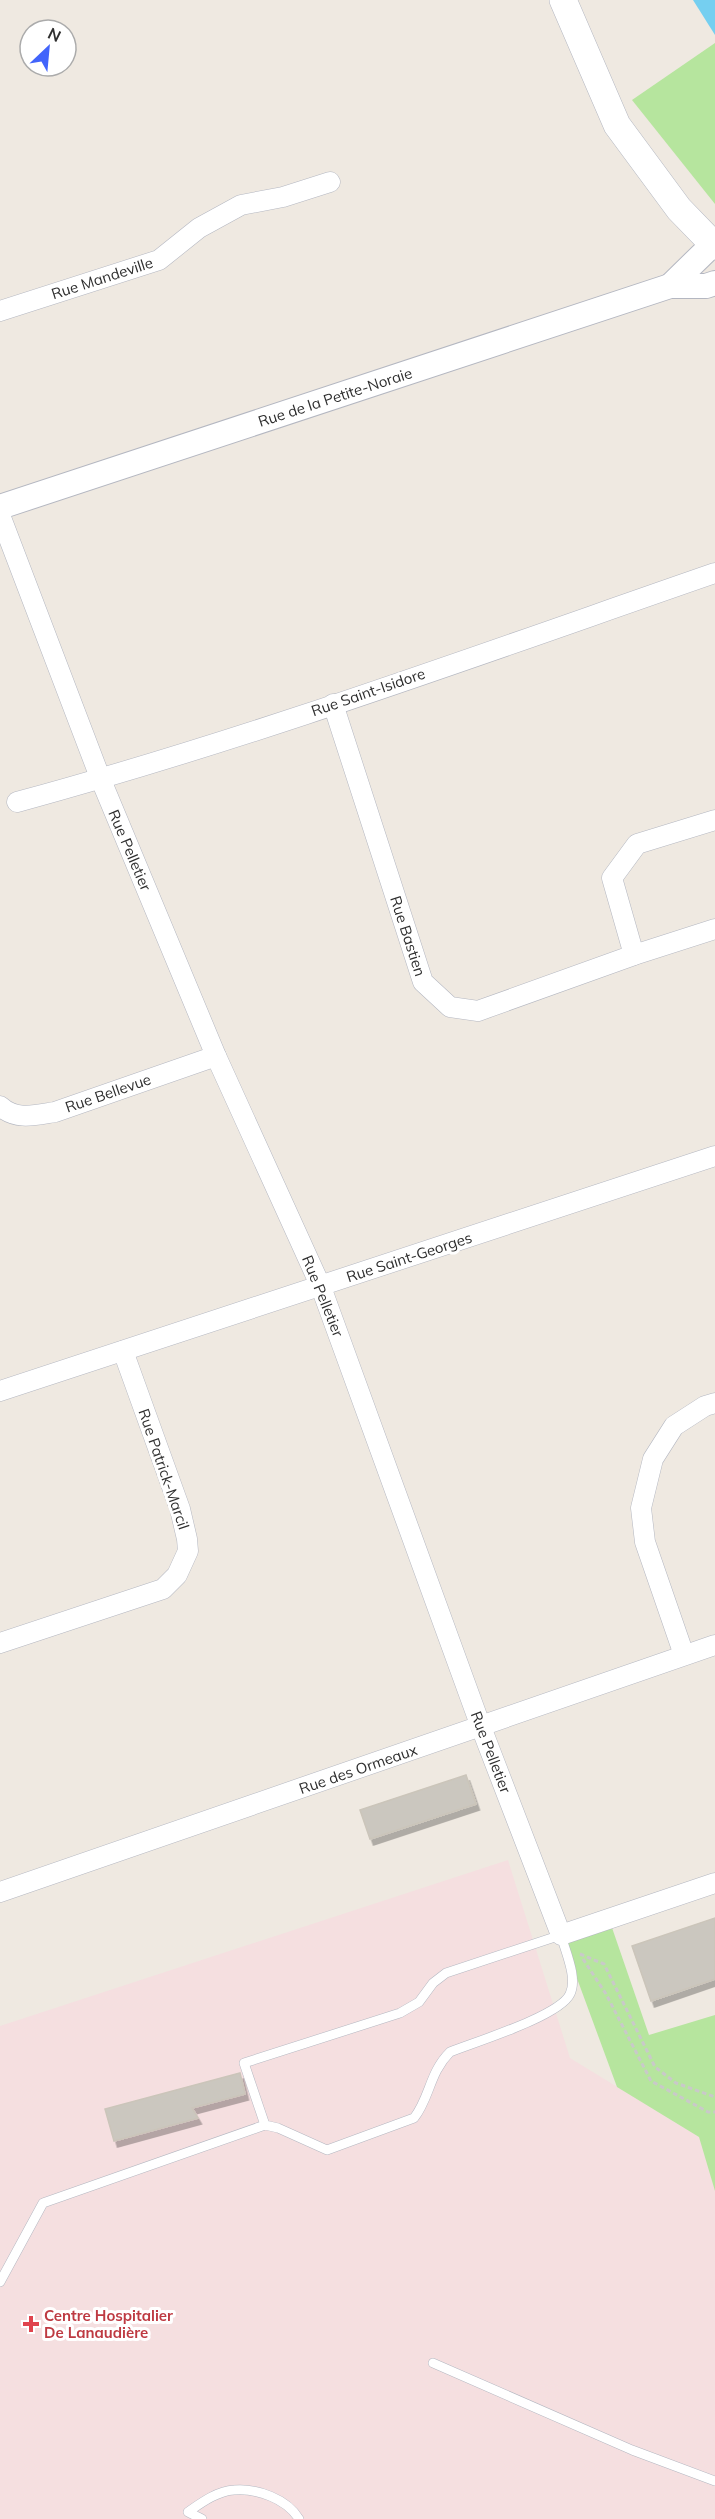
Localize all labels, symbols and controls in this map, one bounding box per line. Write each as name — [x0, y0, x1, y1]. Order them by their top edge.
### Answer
north arrow — [18, 18, 78, 78]
text: N — [45, 23, 64, 46]
street label: Rue Mandeville — [49, 253, 155, 303]
street label: Rue de la Petite-Noraie — [256, 363, 414, 431]
street label: Rue Saint-Isidore — [309, 664, 427, 720]
street label: Rue Pelletier — [104, 807, 156, 894]
street label: Rue Bastien — [386, 893, 430, 979]
street label: Rue Bellevue — [63, 1069, 153, 1117]
street label: Rue Saint-Georges — [344, 1228, 474, 1286]
street label: Rue Pelletier — [298, 1252, 348, 1340]
street label: Rue Patrick-Marcil — [134, 1406, 194, 1532]
street label: Rue Pelletier — [467, 1708, 516, 1796]
street label: Rue des Ormeaux — [296, 1740, 420, 1798]
place label: Centre Hospitalier De Lanaudière — [44, 2306, 173, 2342]
marker: Centre Hospitalier De Lanaudière — [22, 2315, 40, 2333]

